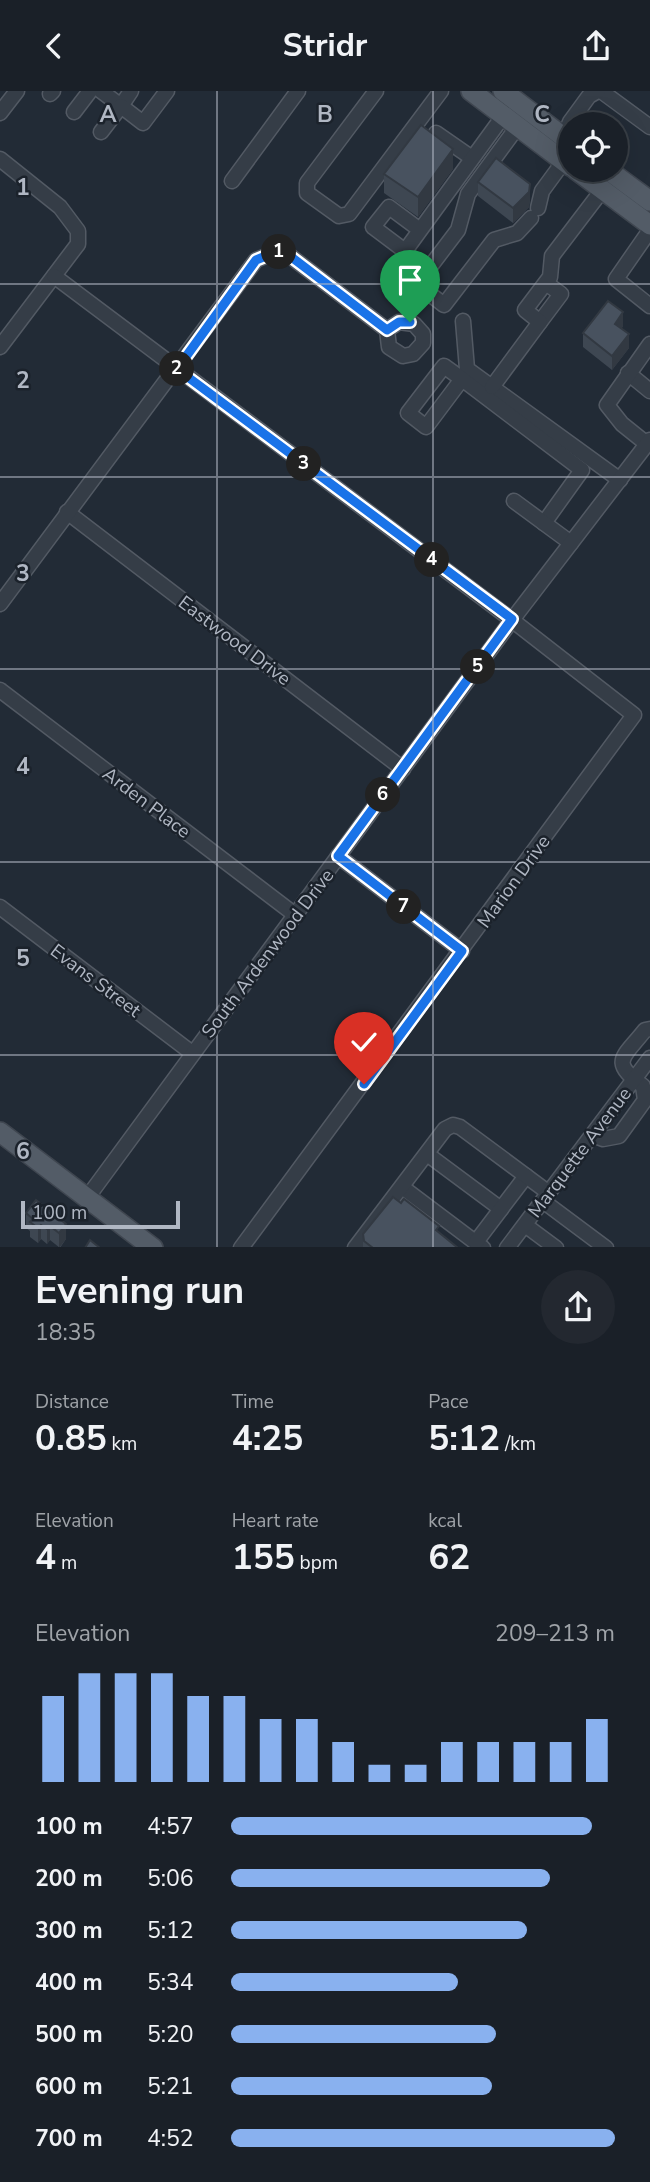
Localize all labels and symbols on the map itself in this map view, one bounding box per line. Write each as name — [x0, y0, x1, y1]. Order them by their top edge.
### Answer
text: A — [99, 99, 117, 130]
text: B — [317, 99, 333, 130]
text: C — [534, 99, 550, 130]
text: 1 — [16, 172, 30, 203]
pin: 1 — [262, 235, 296, 269]
pin — [380, 250, 440, 322]
pin: 2 — [160, 351, 194, 387]
text: 2 — [16, 365, 30, 396]
pin: 3 — [286, 447, 322, 481]
pin: 4 — [414, 543, 450, 577]
text: 3 — [16, 558, 30, 589]
street label: Eastwood Drive — [173, 590, 296, 692]
pin: 5 — [461, 649, 496, 685]
text: 4 — [16, 751, 30, 782]
street label: Arden Place — [97, 761, 196, 844]
pin: 6 — [366, 777, 400, 813]
street label: Marion Drive — [471, 830, 556, 933]
street label: South Ardenwood Drive — [196, 864, 340, 1044]
pin: 7 — [386, 889, 422, 925]
street label: Evans Street — [45, 938, 146, 1024]
text: 5 — [16, 943, 30, 974]
pin — [334, 1012, 394, 1084]
street label: Marquette Avenue — [522, 1082, 638, 1223]
text: 6 — [16, 1136, 30, 1167]
scale bar — [21, 1199, 180, 1230]

